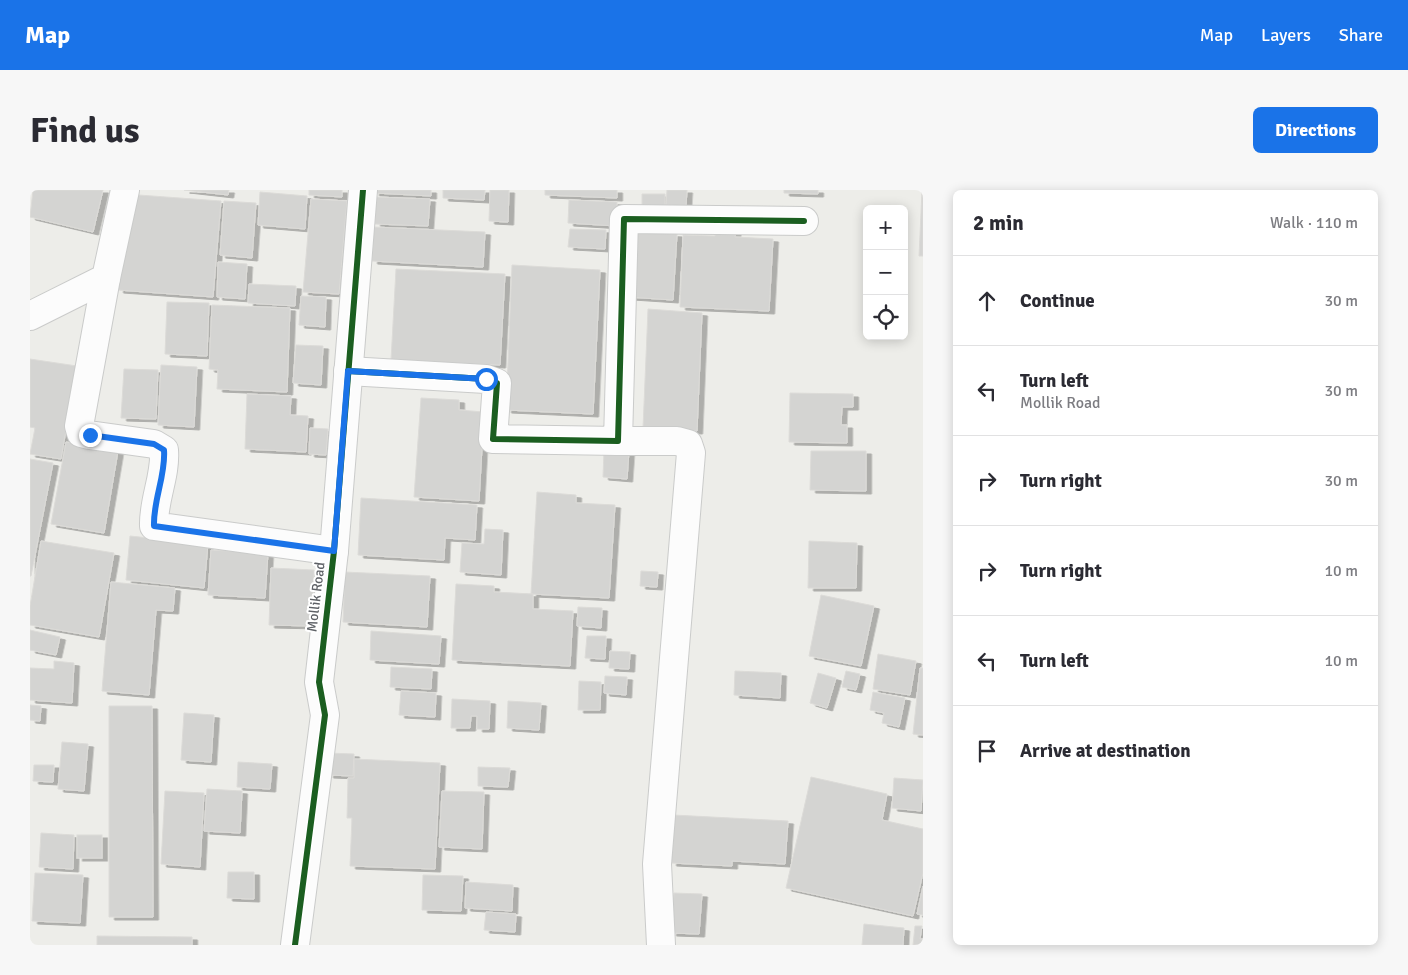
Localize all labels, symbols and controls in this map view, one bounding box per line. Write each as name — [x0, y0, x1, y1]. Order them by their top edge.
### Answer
text: Map — [25, 20, 70, 50]
text: Map — [1200, 24, 1233, 46]
text: Layers — [1261, 24, 1311, 46]
text: Share — [1339, 24, 1383, 46]
button: Directions — [1253, 107, 1378, 153]
text: Find us — [30, 109, 140, 152]
map controls — [863, 205, 908, 340]
button: + — [863, 205, 908, 250]
text: 2 min — [973, 210, 1024, 236]
text: Walk · 110 m — [1270, 213, 1358, 233]
button: − — [863, 250, 908, 295]
icon: ahead — [973, 287, 1001, 315]
text: Continue — [1020, 289, 1095, 313]
text: 30 m — [1324, 291, 1358, 311]
button: locate — [863, 295, 908, 340]
route start — [475, 368, 498, 391]
text: Turn left — [1020, 369, 1089, 393]
icon: left — [973, 377, 1001, 405]
text: 30 m — [1324, 381, 1358, 401]
text: Mollik Road — [1020, 393, 1101, 413]
route end — [79, 424, 102, 447]
icon: right — [973, 467, 1001, 495]
text: Turn right — [1020, 469, 1102, 493]
text: 30 m — [1324, 471, 1358, 491]
icon: right — [973, 557, 1001, 585]
text: Turn right — [1020, 559, 1102, 583]
street label: Mollik Road — [303, 561, 329, 633]
text: 10 m — [1324, 561, 1358, 581]
icon: left — [973, 647, 1001, 675]
text: Turn left — [1020, 649, 1089, 673]
text: 10 m — [1324, 651, 1358, 671]
icon: arrive — [973, 737, 1001, 765]
text: Arrive at destination — [1020, 739, 1191, 763]

